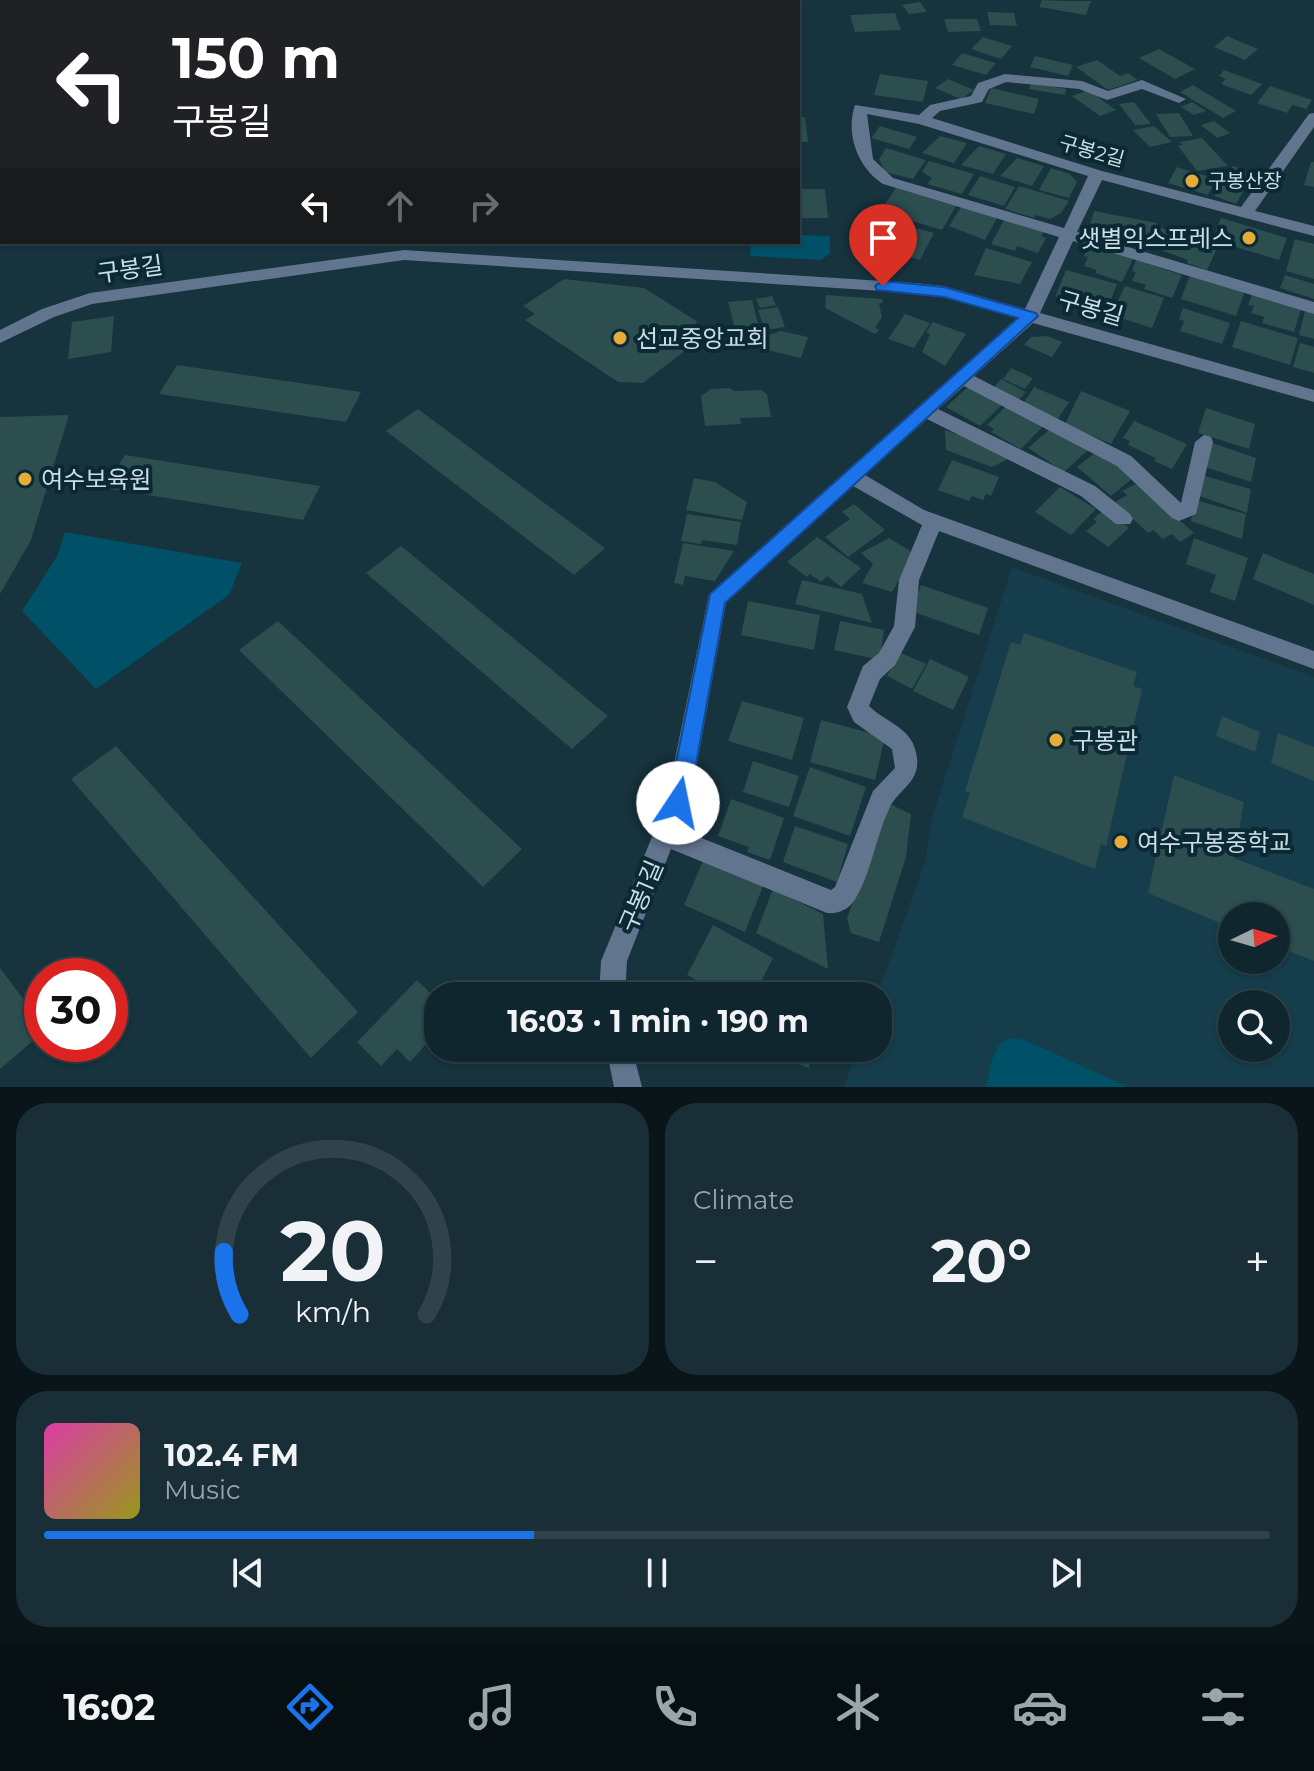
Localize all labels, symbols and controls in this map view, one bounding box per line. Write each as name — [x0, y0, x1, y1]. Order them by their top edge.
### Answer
text: 150 m — [172, 24, 340, 92]
icon: left — [40, 32, 144, 136]
text: 구봉길 — [172, 99, 271, 143]
street label: 구봉2길 — [1057, 130, 1127, 172]
place label: 구봉산장 — [1208, 169, 1282, 193]
marker: 구봉산장 — [1183, 172, 1201, 190]
icon: left — [294, 184, 338, 228]
icon: ahead — [378, 184, 422, 228]
icon: right — [462, 184, 506, 228]
pin — [849, 204, 917, 286]
icon: arrive — [861, 216, 905, 260]
place label: 샛별익스프레스 — [1078, 224, 1233, 253]
marker: 샛별익스프레스 — [1240, 229, 1258, 247]
street label: 구봉길 — [95, 250, 165, 288]
street label: 구봉길 — [1055, 285, 1127, 331]
place label: 선교중앙교회 — [636, 324, 768, 353]
marker: 선교중앙교회 — [611, 329, 629, 347]
place label: 여수보육원 — [41, 465, 151, 494]
marker: 여수보육원 — [16, 470, 34, 488]
place label: 구봉관 — [1072, 726, 1138, 755]
marker: 구봉관 — [1047, 731, 1065, 749]
position arrow — [636, 761, 720, 845]
place label: 여수구봉중학교 — [1137, 828, 1292, 857]
marker: 여수구봉중학교 — [1112, 833, 1130, 851]
street label: 구봉1길 — [613, 856, 669, 936]
north arrow — [1218, 902, 1290, 974]
map controls — [1218, 902, 1290, 1062]
speed limit sign: 30 — [24, 958, 128, 1062]
button: search — [1218, 990, 1290, 1062]
text: 16:03 · 1 min · 190 m — [507, 1003, 809, 1040]
text: Climate — [693, 1184, 794, 1216]
text: 20 — [280, 1200, 385, 1302]
text: 20° — [931, 1224, 1032, 1297]
text: − — [693, 1234, 718, 1288]
text: + — [1245, 1234, 1270, 1288]
text: km/h — [294, 1294, 371, 1329]
text: 102.4 FM — [164, 1437, 299, 1474]
text: Music — [164, 1474, 241, 1506]
icon: previous — [226, 1551, 270, 1595]
icon: pause — [635, 1551, 679, 1595]
icon: next — [1044, 1551, 1088, 1595]
icon: directions — [282, 1679, 338, 1735]
icon: music — [464, 1679, 520, 1735]
icon: phone — [647, 1679, 703, 1735]
icon: climate — [830, 1679, 886, 1735]
icon: car — [1012, 1679, 1068, 1735]
icon: filters — [1195, 1679, 1251, 1735]
text: 16:02 — [63, 1685, 155, 1729]

